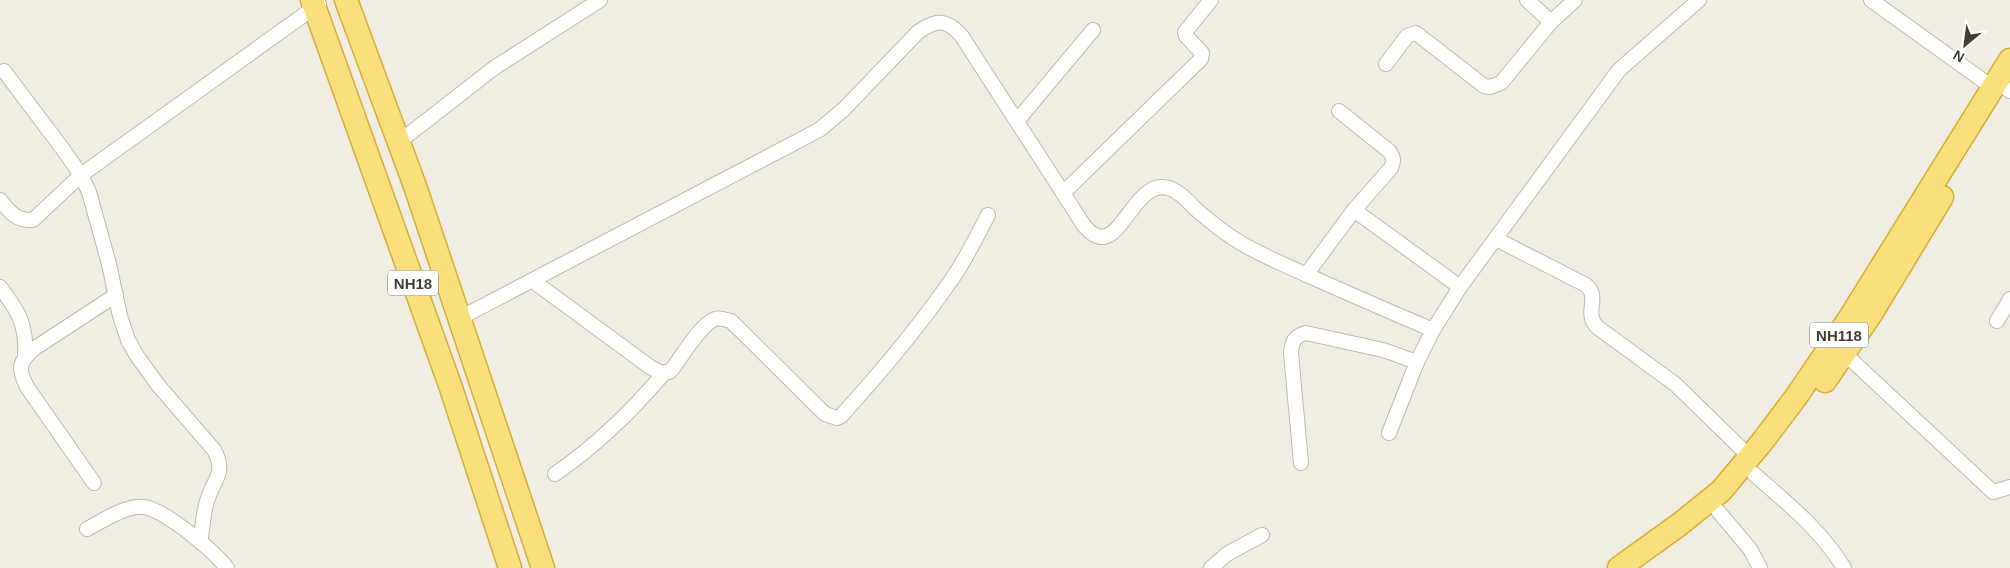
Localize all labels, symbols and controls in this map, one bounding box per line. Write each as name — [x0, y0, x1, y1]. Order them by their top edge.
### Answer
north arrow — [1940, 20, 1990, 70]
text: N — [1950, 47, 1967, 66]
road number: NH18 — [388, 270, 438, 296]
road number: NH118 — [1810, 322, 1868, 348]

